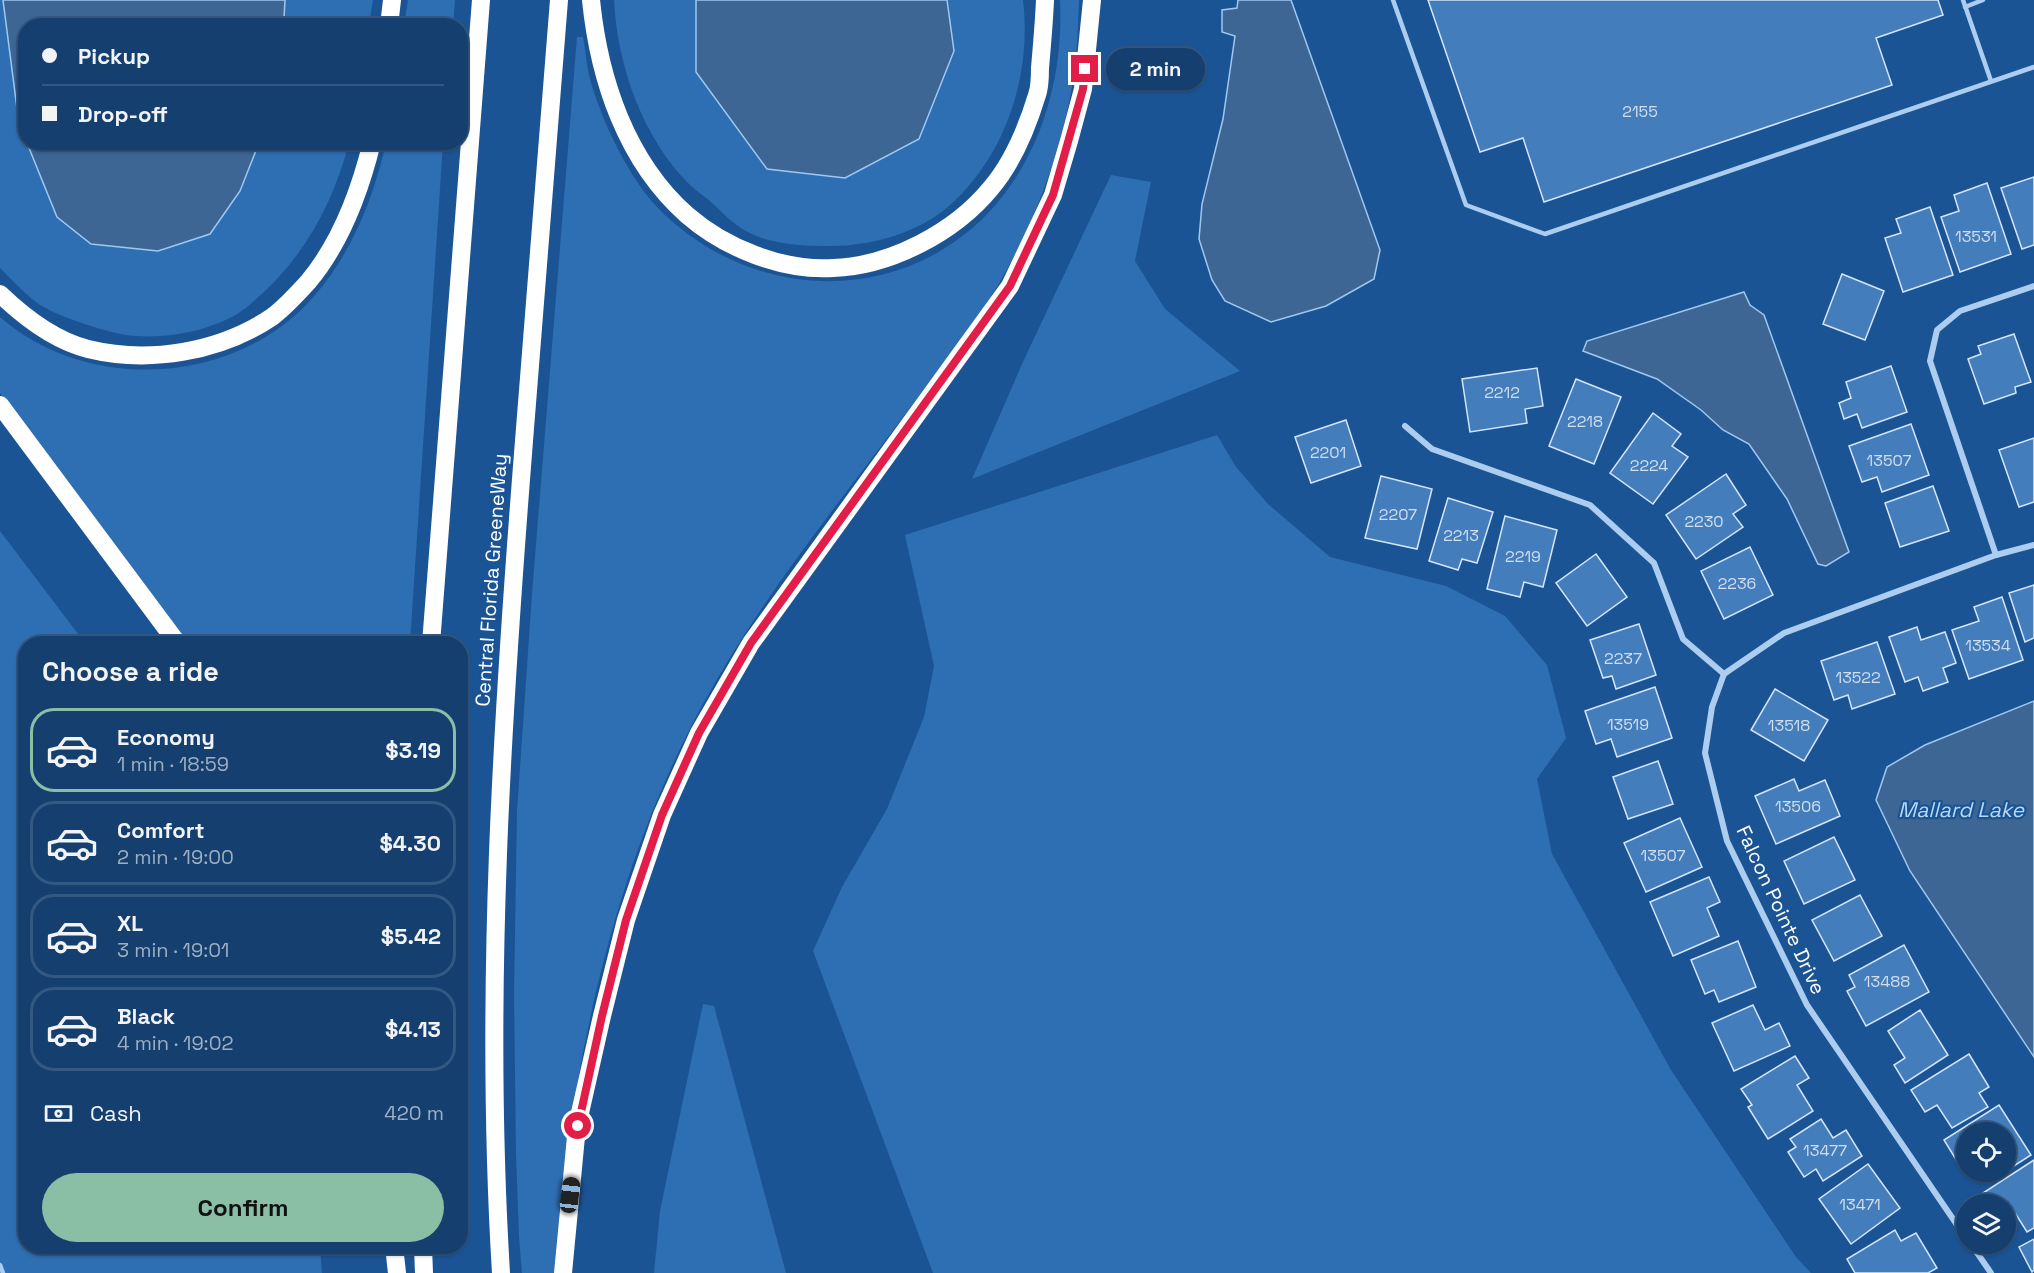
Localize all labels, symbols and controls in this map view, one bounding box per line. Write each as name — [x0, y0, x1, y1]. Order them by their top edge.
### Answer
text: Pickup — [78, 42, 150, 70]
callout: 2 min — [1106, 48, 1205, 90]
route end — [1071, 55, 1098, 82]
text: 2 min — [1130, 56, 1181, 82]
text: Drop-off — [78, 100, 168, 128]
house number: 2155 — [1622, 101, 1658, 122]
house number: 13531 — [1955, 226, 1997, 247]
house number: 2212 — [1484, 382, 1520, 403]
house number: 2218 — [1567, 411, 1603, 432]
house number: 2201 — [1310, 442, 1346, 463]
house number: 13507 — [1867, 450, 1911, 471]
street label: Central Florida GreeneWay — [469, 453, 513, 707]
house number: 2224 — [1630, 455, 1668, 476]
house number: 2207 — [1379, 504, 1417, 525]
house number: 2230 — [1684, 511, 1724, 532]
house number: 2213 — [1443, 525, 1479, 546]
house number: 2219 — [1505, 546, 1541, 567]
house number: 2236 — [1718, 573, 1756, 594]
house number: 13534 — [1965, 635, 2011, 656]
house number: 2237 — [1604, 648, 1642, 669]
text: Choose a ride — [42, 654, 219, 689]
house number: 13522 — [1835, 667, 1881, 688]
house number: 13519 — [1607, 714, 1649, 735]
house number: 13518 — [1768, 715, 1810, 736]
icon: car — [45, 723, 99, 777]
text: Economy — [117, 723, 215, 751]
text: $3.19 — [385, 736, 441, 764]
text: 1 min · 18:59 — [117, 751, 229, 777]
house number: 13506 — [1775, 796, 1821, 817]
water label: Mallard Lake — [1898, 796, 2025, 823]
icon: car — [45, 816, 99, 870]
text: Comfort — [117, 816, 205, 844]
street label: Falcon Pointe Drive — [1730, 821, 1832, 999]
text: $4.30 — [379, 829, 441, 857]
text: 2 min · 19:00 — [117, 844, 234, 870]
house number: 13507 — [1641, 845, 1685, 866]
icon: car — [45, 909, 99, 963]
text: XL — [117, 909, 143, 937]
text: $5.42 — [381, 922, 441, 950]
text: 3 min · 19:01 — [117, 937, 229, 963]
house number: 13488 — [1864, 971, 1910, 992]
icon: car — [45, 1002, 99, 1056]
text: Black — [117, 1002, 175, 1030]
text: $4.13 — [385, 1015, 441, 1043]
text: 4 min · 19:02 — [117, 1030, 234, 1056]
icon: cash — [42, 1097, 75, 1130]
text: Cash — [90, 1099, 142, 1127]
text: 420 m — [384, 1100, 444, 1126]
route start — [564, 1112, 591, 1139]
map controls — [1956, 1122, 2016, 1254]
button: locate — [1956, 1122, 2016, 1182]
house number: 13477 — [1803, 1140, 1847, 1161]
button: Confirm — [42, 1173, 444, 1242]
car — [559, 1176, 581, 1214]
house number: 13471 — [1839, 1194, 1881, 1215]
button: layers — [1956, 1194, 2016, 1254]

